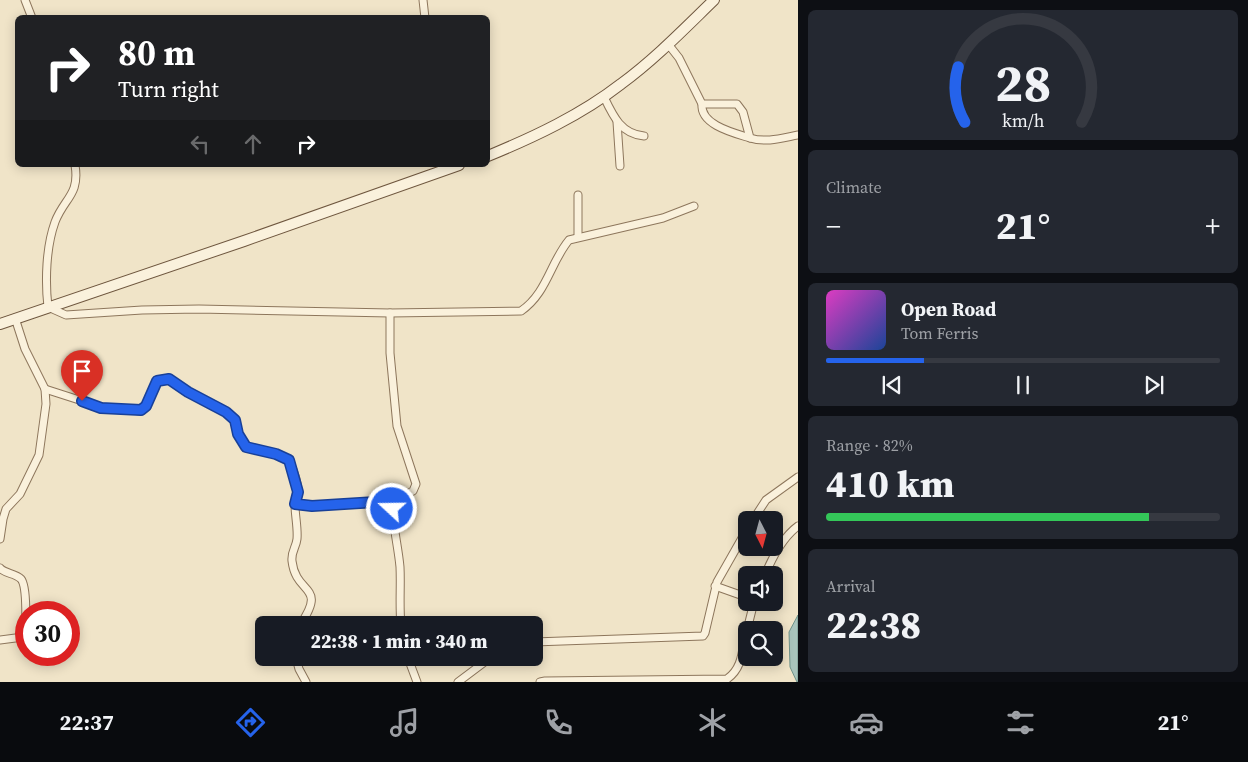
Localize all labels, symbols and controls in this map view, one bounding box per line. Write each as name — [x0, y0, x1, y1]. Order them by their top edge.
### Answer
text: 80 m — [118, 29, 195, 77]
icon: right — [35, 35, 100, 100]
text: 28 — [995, 47, 1051, 118]
text: Turn right — [118, 74, 219, 104]
text: km/h — [1002, 108, 1045, 133]
icon: left — [186, 130, 214, 158]
icon: ahead — [239, 130, 267, 158]
icon: right — [292, 130, 320, 158]
text: Climate — [826, 176, 882, 198]
text: 21° — [996, 200, 1050, 252]
text: − — [826, 207, 841, 245]
text: + — [1205, 207, 1220, 245]
text: Open Road — [901, 296, 996, 322]
text: Tom Ferris — [901, 322, 979, 344]
pin — [61, 350, 103, 401]
icon: arrive — [68, 357, 96, 385]
icon: previous — [878, 371, 906, 399]
icon: pause — [1009, 371, 1037, 399]
icon: next — [1140, 371, 1168, 399]
text: Range · 82% — [826, 434, 913, 456]
text: 410 km — [826, 458, 954, 510]
position arrow — [365, 482, 417, 534]
north arrow — [738, 511, 782, 556]
map controls — [738, 511, 783, 666]
button: sound — [738, 566, 783, 611]
text: Arrival — [826, 575, 875, 597]
text: 22:38 — [826, 599, 921, 651]
speed limit sign: 30 — [15, 601, 80, 666]
button: search — [738, 621, 783, 666]
text: 22:38 · 1 min · 340 m — [310, 628, 488, 654]
icon: directions — [233, 705, 268, 740]
icon: music — [387, 705, 422, 740]
icon: phone — [541, 705, 576, 740]
icon: climate — [695, 705, 730, 740]
icon: car — [849, 705, 884, 740]
icon: filters — [1003, 705, 1038, 740]
text: 22:37 — [60, 707, 114, 737]
text: 21° — [1157, 707, 1188, 737]

